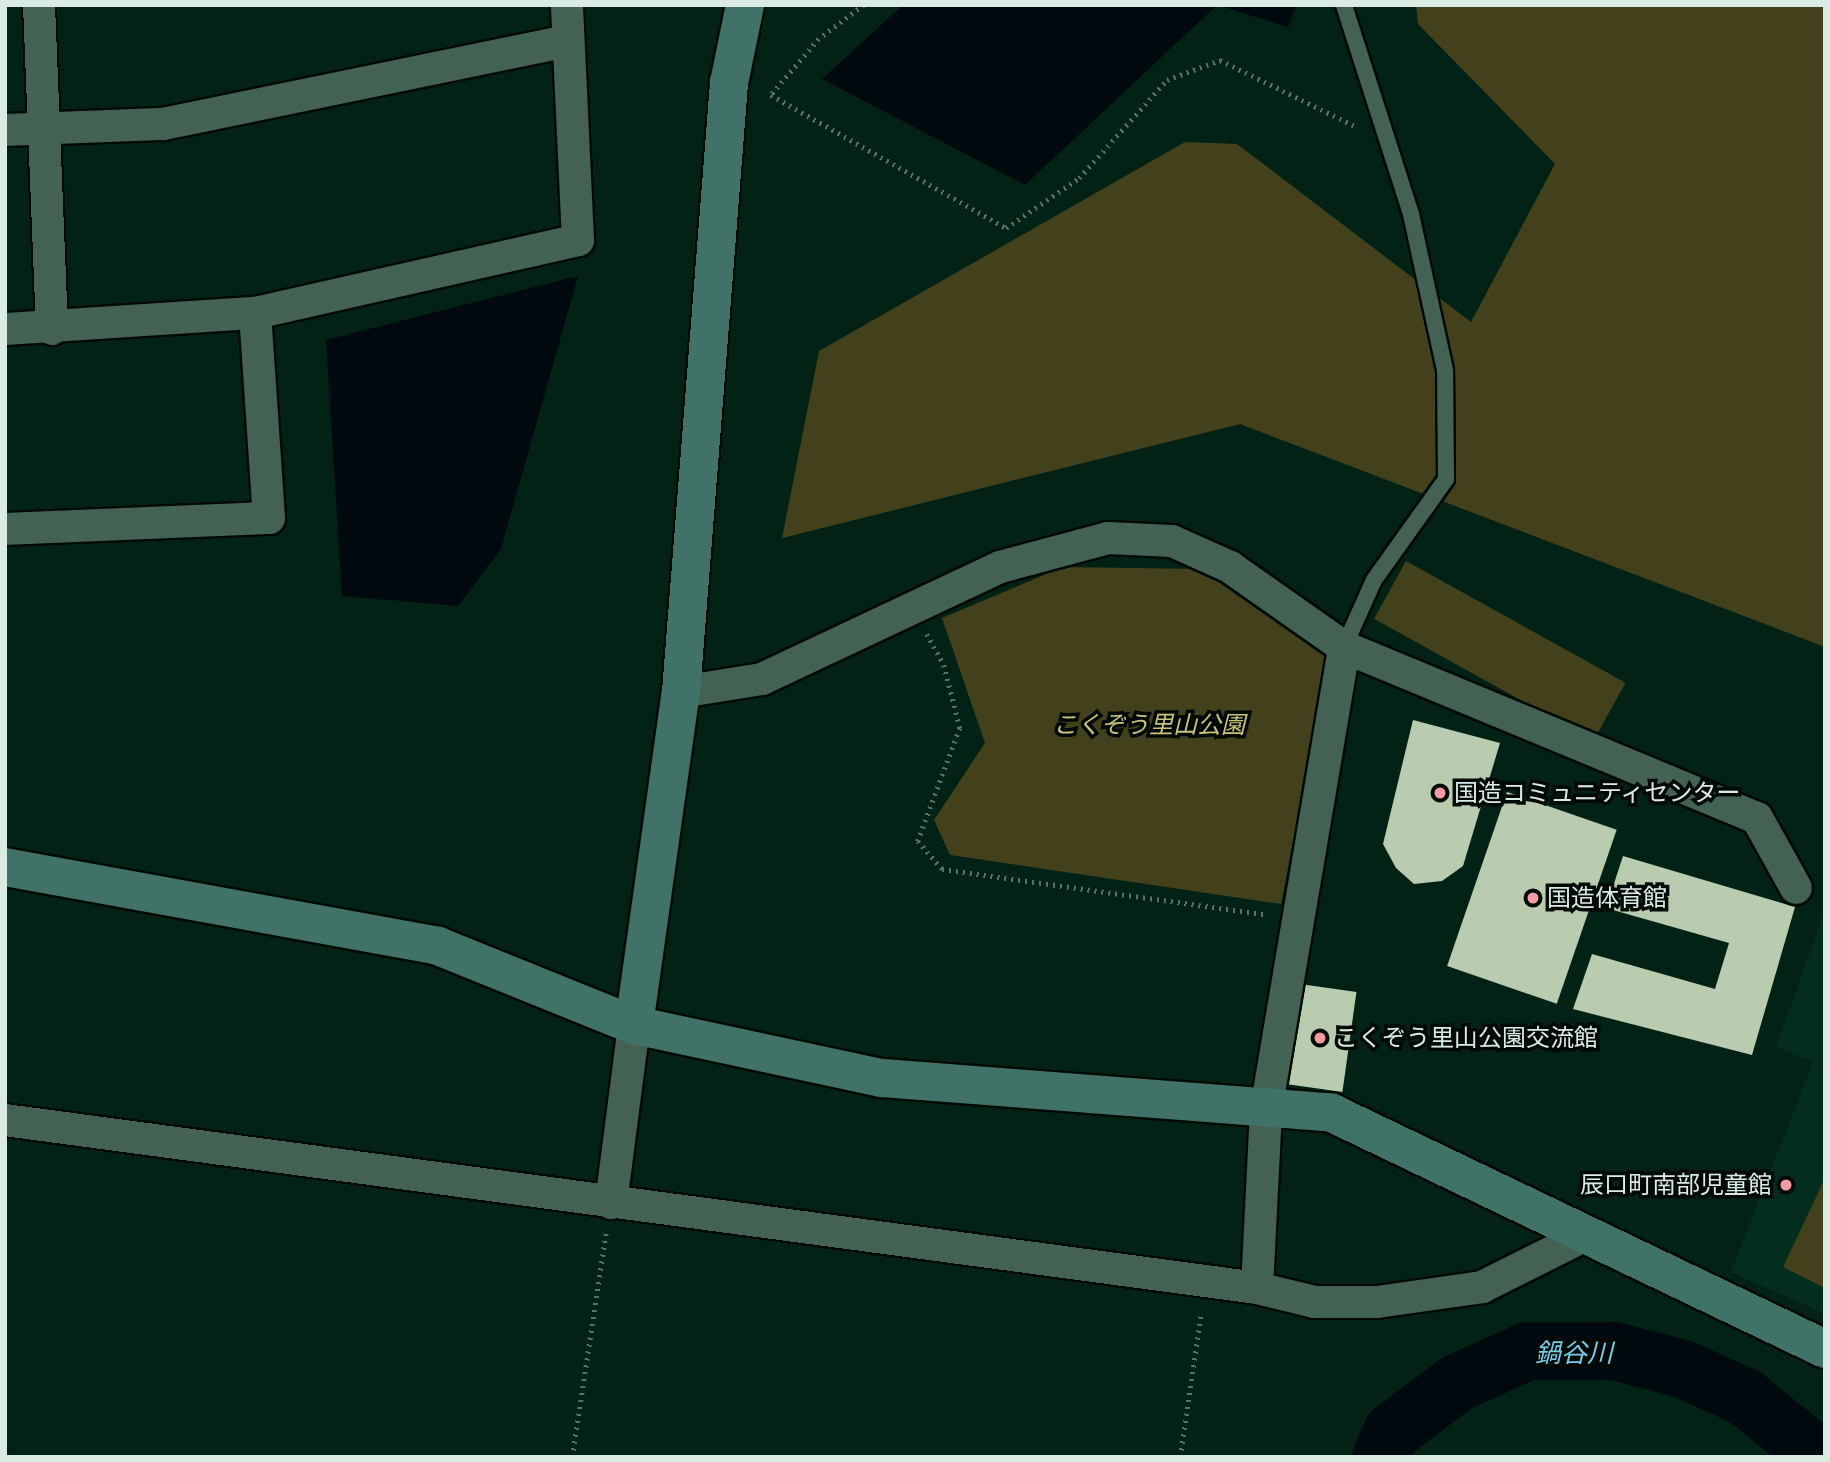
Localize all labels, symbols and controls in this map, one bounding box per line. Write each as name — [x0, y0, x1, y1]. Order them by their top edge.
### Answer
park label: こくぞう里山公園 — [1053, 711, 1245, 739]
place label: 国造コミュニティセンター — [1454, 779, 1742, 807]
marker: 国造コミュニティセンター — [1432, 785, 1448, 801]
place label: 国造体育館 — [1547, 884, 1667, 912]
marker: 国造体育館 — [1525, 890, 1541, 906]
place label: こくぞう里山公園交流館 — [1334, 1024, 1598, 1052]
marker: こくぞう里山公園交流館 — [1312, 1030, 1328, 1046]
place label: 辰口町南部児童館 — [1580, 1171, 1772, 1199]
marker: 辰口町南部児童館 — [1778, 1177, 1794, 1193]
water label: 鍋谷川 — [1535, 1338, 1613, 1370]

